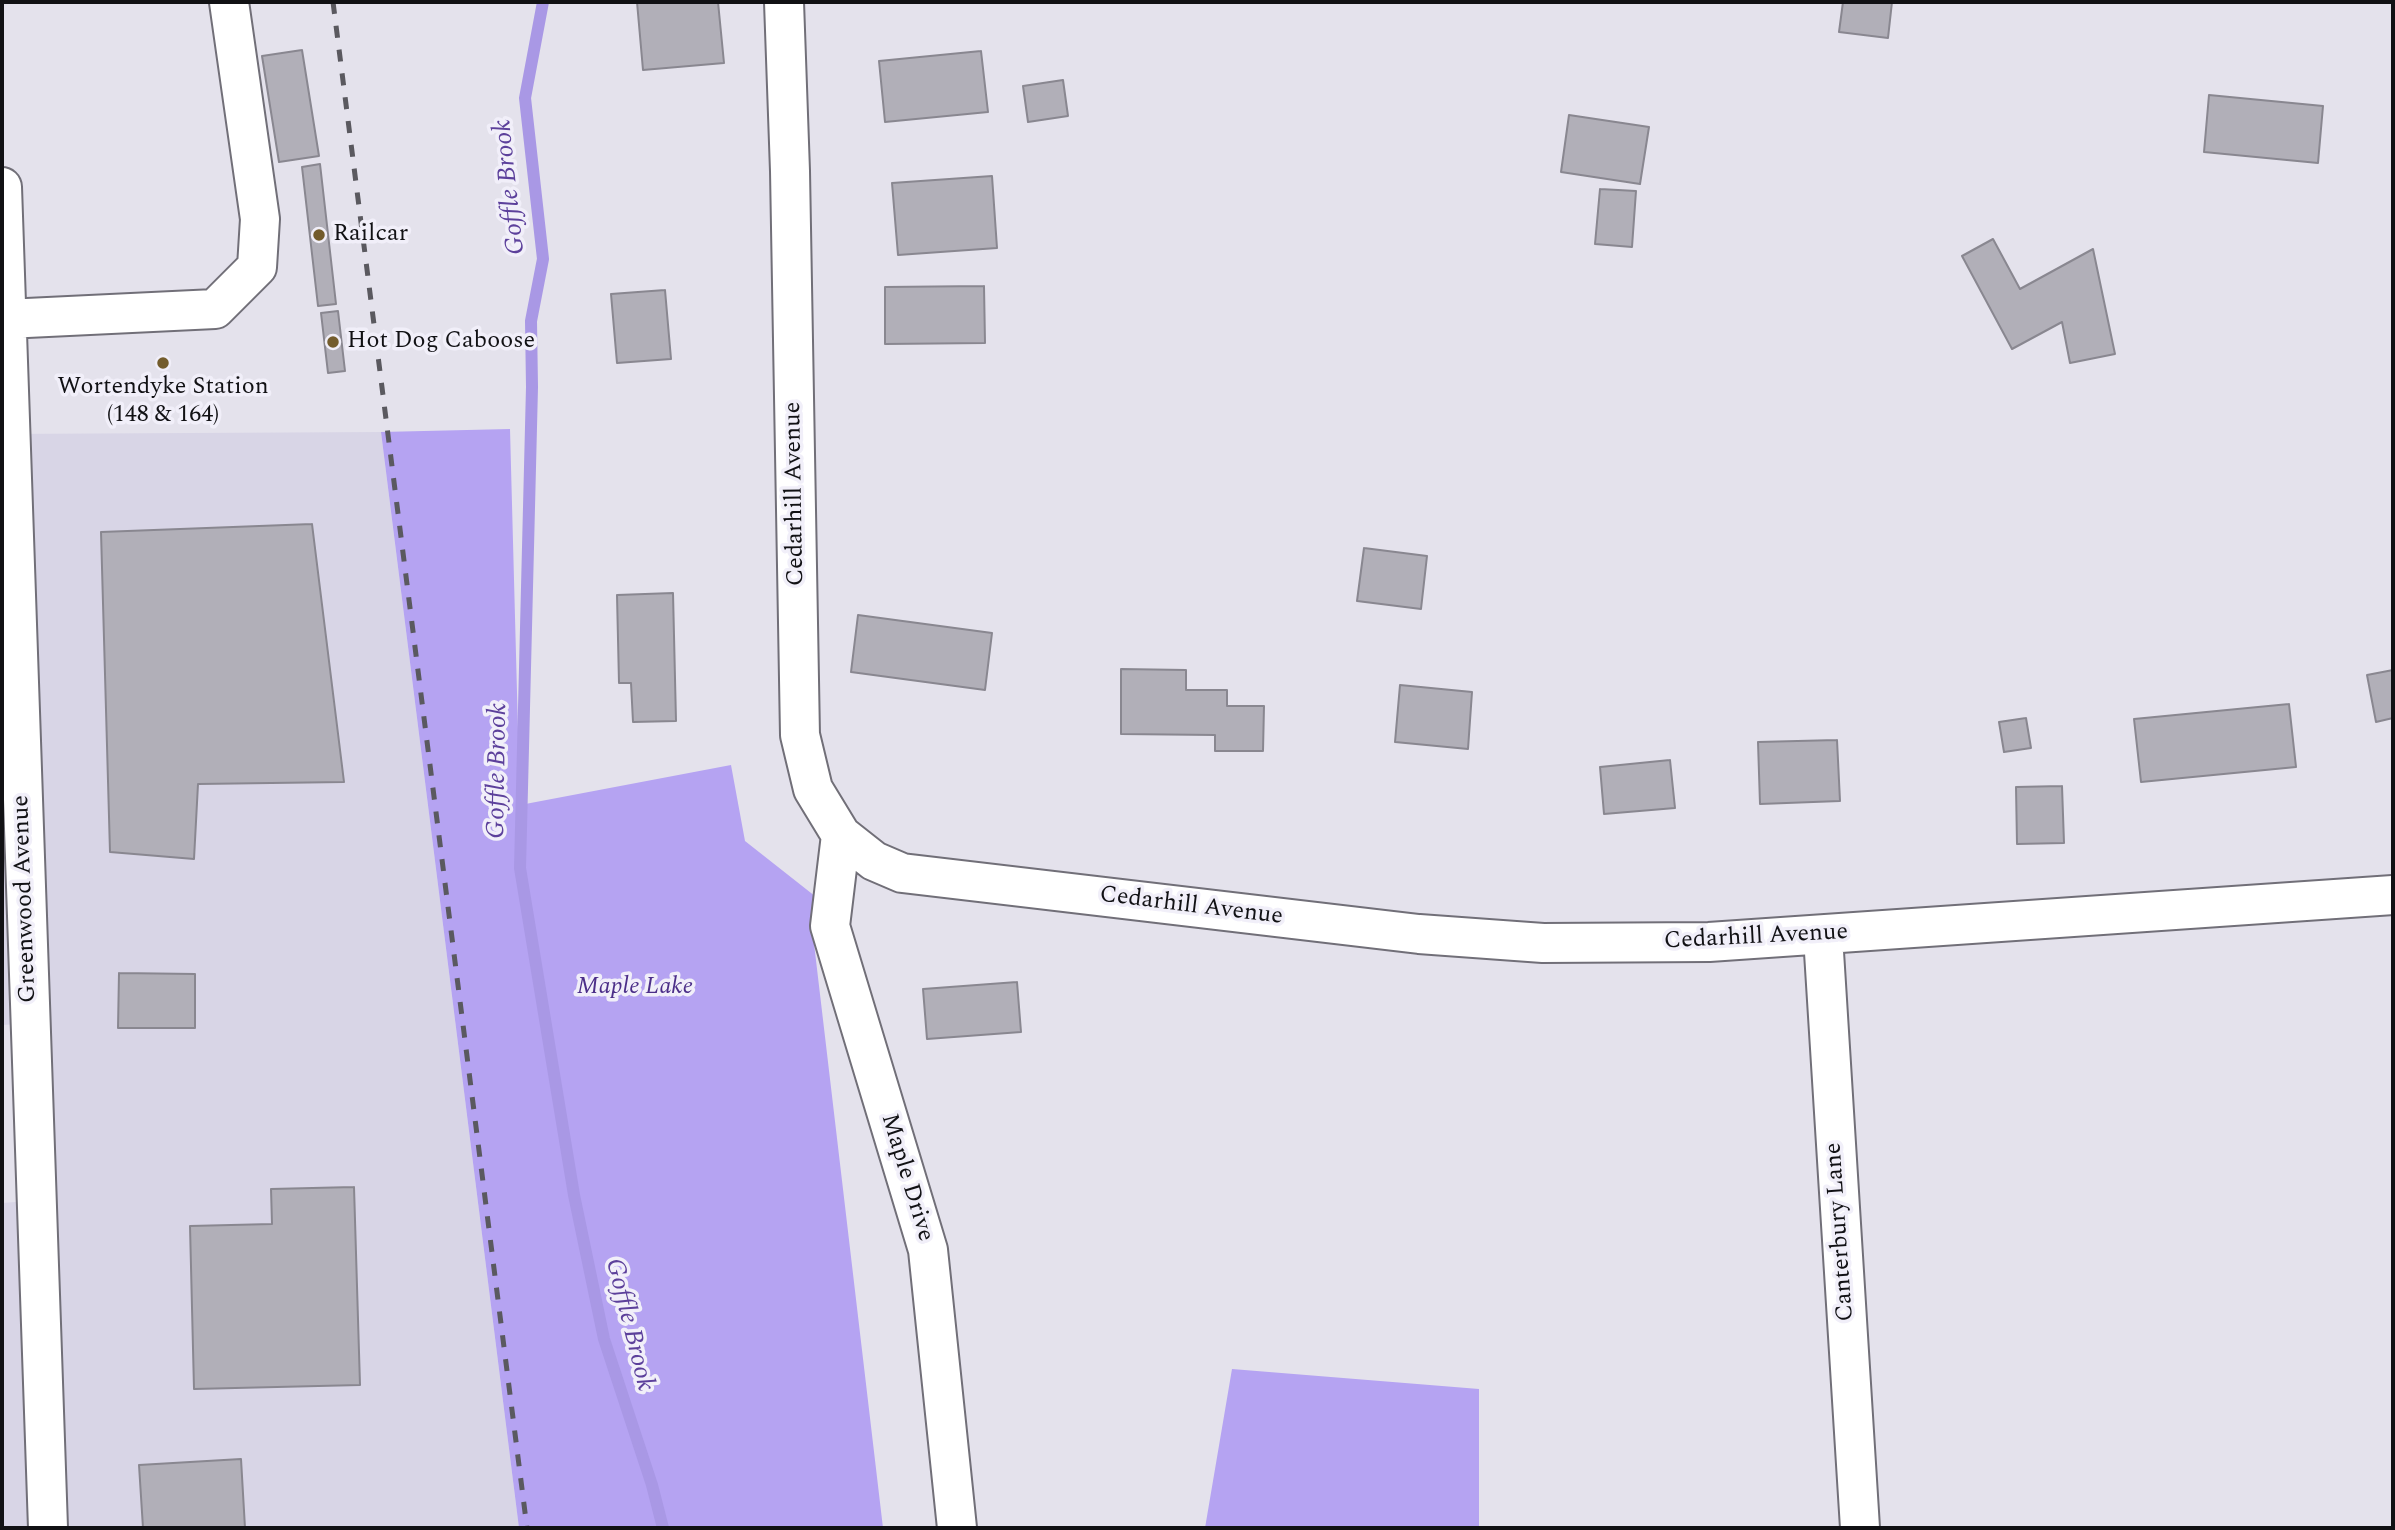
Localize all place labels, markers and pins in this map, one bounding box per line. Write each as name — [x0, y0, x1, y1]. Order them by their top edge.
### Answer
place label: Railcar — [333, 221, 408, 249]
marker: Railcar — [311, 227, 327, 243]
place label: Hot Dog Caboose — [347, 328, 535, 356]
marker: Hot Dog Caboose — [325, 334, 341, 350]
marker: Wortendyke Station (148 & 164) — [155, 355, 171, 371]
place label: Wortendyke Station (148 & 164) — [57, 374, 269, 430]

